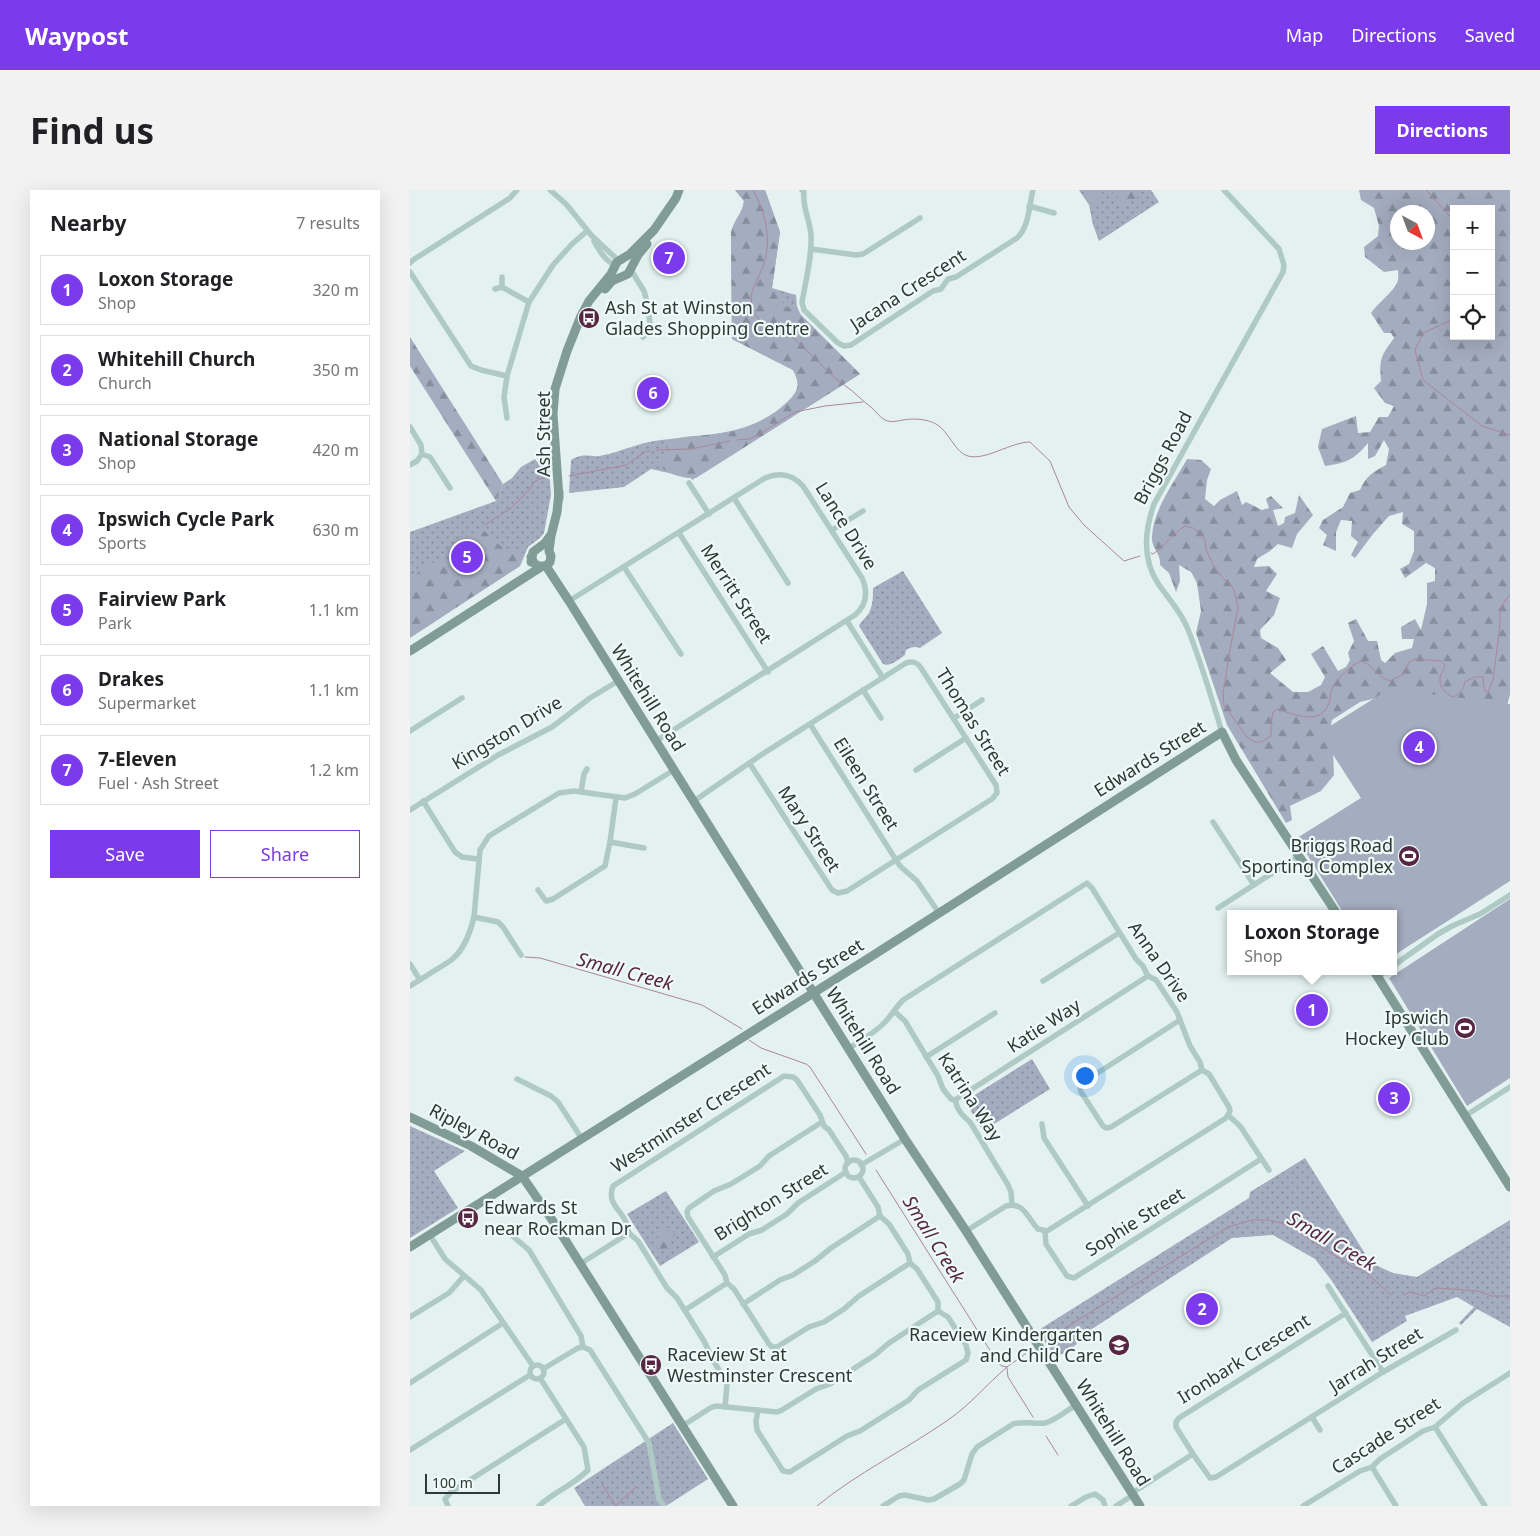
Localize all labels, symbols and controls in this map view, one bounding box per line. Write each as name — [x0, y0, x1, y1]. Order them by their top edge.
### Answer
text: Waypost — [25, 19, 128, 52]
text: Map — [1286, 23, 1323, 47]
text: Directions — [1351, 23, 1437, 47]
text: Saved — [1465, 23, 1515, 47]
button: Directions — [1375, 106, 1510, 154]
text: Find us — [30, 107, 154, 154]
north arrow — [1390, 205, 1435, 250]
map controls — [1450, 205, 1495, 340]
button: + — [1450, 205, 1495, 250]
text: Nearby — [50, 209, 126, 237]
text: 7 results — [296, 212, 360, 234]
pin: 7 — [653, 239, 685, 277]
street label: Jacana Crescent — [843, 243, 970, 337]
button: − — [1450, 250, 1495, 295]
text: Loxon Storage — [98, 266, 233, 292]
text: 1 — [62, 279, 72, 301]
text: 320 m — [312, 279, 359, 301]
text: Shop — [98, 292, 136, 314]
place label: Ash St at Winston Glades Shopping Centre — [605, 295, 809, 340]
button: locate — [1450, 295, 1495, 340]
bus stop icon: Ash St at Winston Glades Shopping Centre — [577, 306, 601, 330]
text: Whitehill Church — [98, 346, 255, 372]
text: 2 — [62, 359, 72, 381]
text: 350 m — [312, 359, 359, 381]
text: Church — [98, 372, 152, 394]
pin: 6 — [637, 374, 669, 412]
street label: Ash Street — [531, 390, 555, 477]
street label: Briggs Road — [1127, 407, 1197, 508]
text: National Storage — [98, 426, 258, 452]
text: 3 — [62, 439, 72, 461]
text: 420 m — [312, 439, 359, 461]
text: Shop — [98, 452, 136, 474]
street label: Lance Drive — [811, 477, 883, 574]
text: Ipswich Cycle Park — [98, 506, 274, 532]
text: 4 — [62, 519, 72, 541]
text: 630 m — [312, 519, 359, 541]
text: Sports — [98, 532, 146, 554]
pin: 5 — [451, 538, 483, 576]
street label: Merritt Street — [696, 539, 778, 648]
text: Fairview Park — [98, 586, 226, 612]
text: 5 — [62, 599, 72, 621]
text: 1.1 km — [309, 599, 359, 621]
text: Park — [98, 612, 132, 634]
street label: Whitehill Road — [606, 639, 691, 756]
street label: Thomas Street — [931, 663, 1017, 780]
text: Drakes — [98, 666, 164, 692]
text: 6 — [62, 679, 72, 701]
text: 1.1 km — [309, 679, 359, 701]
street label: Kingston Drive — [447, 690, 566, 774]
text: Supermarket — [98, 692, 196, 714]
street label: Edwards Street — [1089, 714, 1210, 802]
pin: 4 — [1403, 728, 1435, 766]
street label: Eileen Street — [829, 732, 905, 835]
text: 7-Eleven — [98, 746, 177, 772]
text: 7 — [62, 759, 72, 781]
text: 1.2 km — [309, 759, 359, 781]
text: Fuel · Ash Street — [98, 772, 219, 794]
street label: Mary Street — [773, 781, 847, 876]
button: Save — [50, 830, 200, 878]
button: Share — [210, 830, 360, 878]
place label: Briggs Road Sporting Complex — [1242, 833, 1393, 878]
sports icon: Briggs Road Sporting Complex — [1397, 844, 1421, 868]
popup — [1227, 910, 1397, 975]
street label: Anna Drive — [1123, 916, 1196, 1006]
text: Loxon Storage — [1244, 919, 1380, 945]
street label: Edwards Street — [747, 932, 868, 1020]
text: Shop — [1244, 945, 1283, 967]
water label: Small Creek — [574, 946, 676, 996]
street label: Whitehill Road — [821, 982, 906, 1099]
pin: 1 — [1296, 991, 1328, 1029]
street label: Katie Way — [1002, 992, 1085, 1058]
place label: Ipswich Hockey Club — [1345, 1005, 1449, 1050]
sports icon: Ipswich Hockey Club — [1453, 1016, 1477, 1040]
street label: Katrina Way — [933, 1047, 1009, 1146]
street label: Westminster Crescent — [606, 1056, 775, 1178]
your location — [1072, 1063, 1098, 1089]
pin: 3 — [1378, 1079, 1410, 1117]
street label: Ripley Road — [425, 1097, 524, 1165]
street label: Brighton Street — [709, 1156, 832, 1246]
street label: Sophie Street — [1080, 1181, 1189, 1261]
water label: Small Creek — [897, 1190, 971, 1288]
place label: Edwards St near Rockman Dr — [484, 1195, 632, 1240]
water label: Small Creek — [1283, 1205, 1382, 1277]
bus stop icon: Edwards St near Rockman Dr — [456, 1206, 480, 1230]
pin: 2 — [1186, 1290, 1218, 1328]
street label: Ironbark Crescent — [1173, 1308, 1315, 1409]
street label: Jarrah Street — [1323, 1321, 1427, 1398]
place label: Raceview Kindergarten and Child Care — [909, 1322, 1103, 1367]
school or university icon: Raceview Kindergarten and Child Care — [1107, 1333, 1131, 1357]
place label: Raceview St at Westminster Crescent — [667, 1342, 853, 1387]
bus stop icon: Raceview St at Westminster Crescent — [639, 1353, 663, 1377]
street label: Whitehill Road — [1071, 1374, 1156, 1491]
street label: Cascade Street — [1327, 1391, 1445, 1479]
scale bar — [425, 1471, 500, 1494]
text: 100 m — [432, 1473, 473, 1492]

